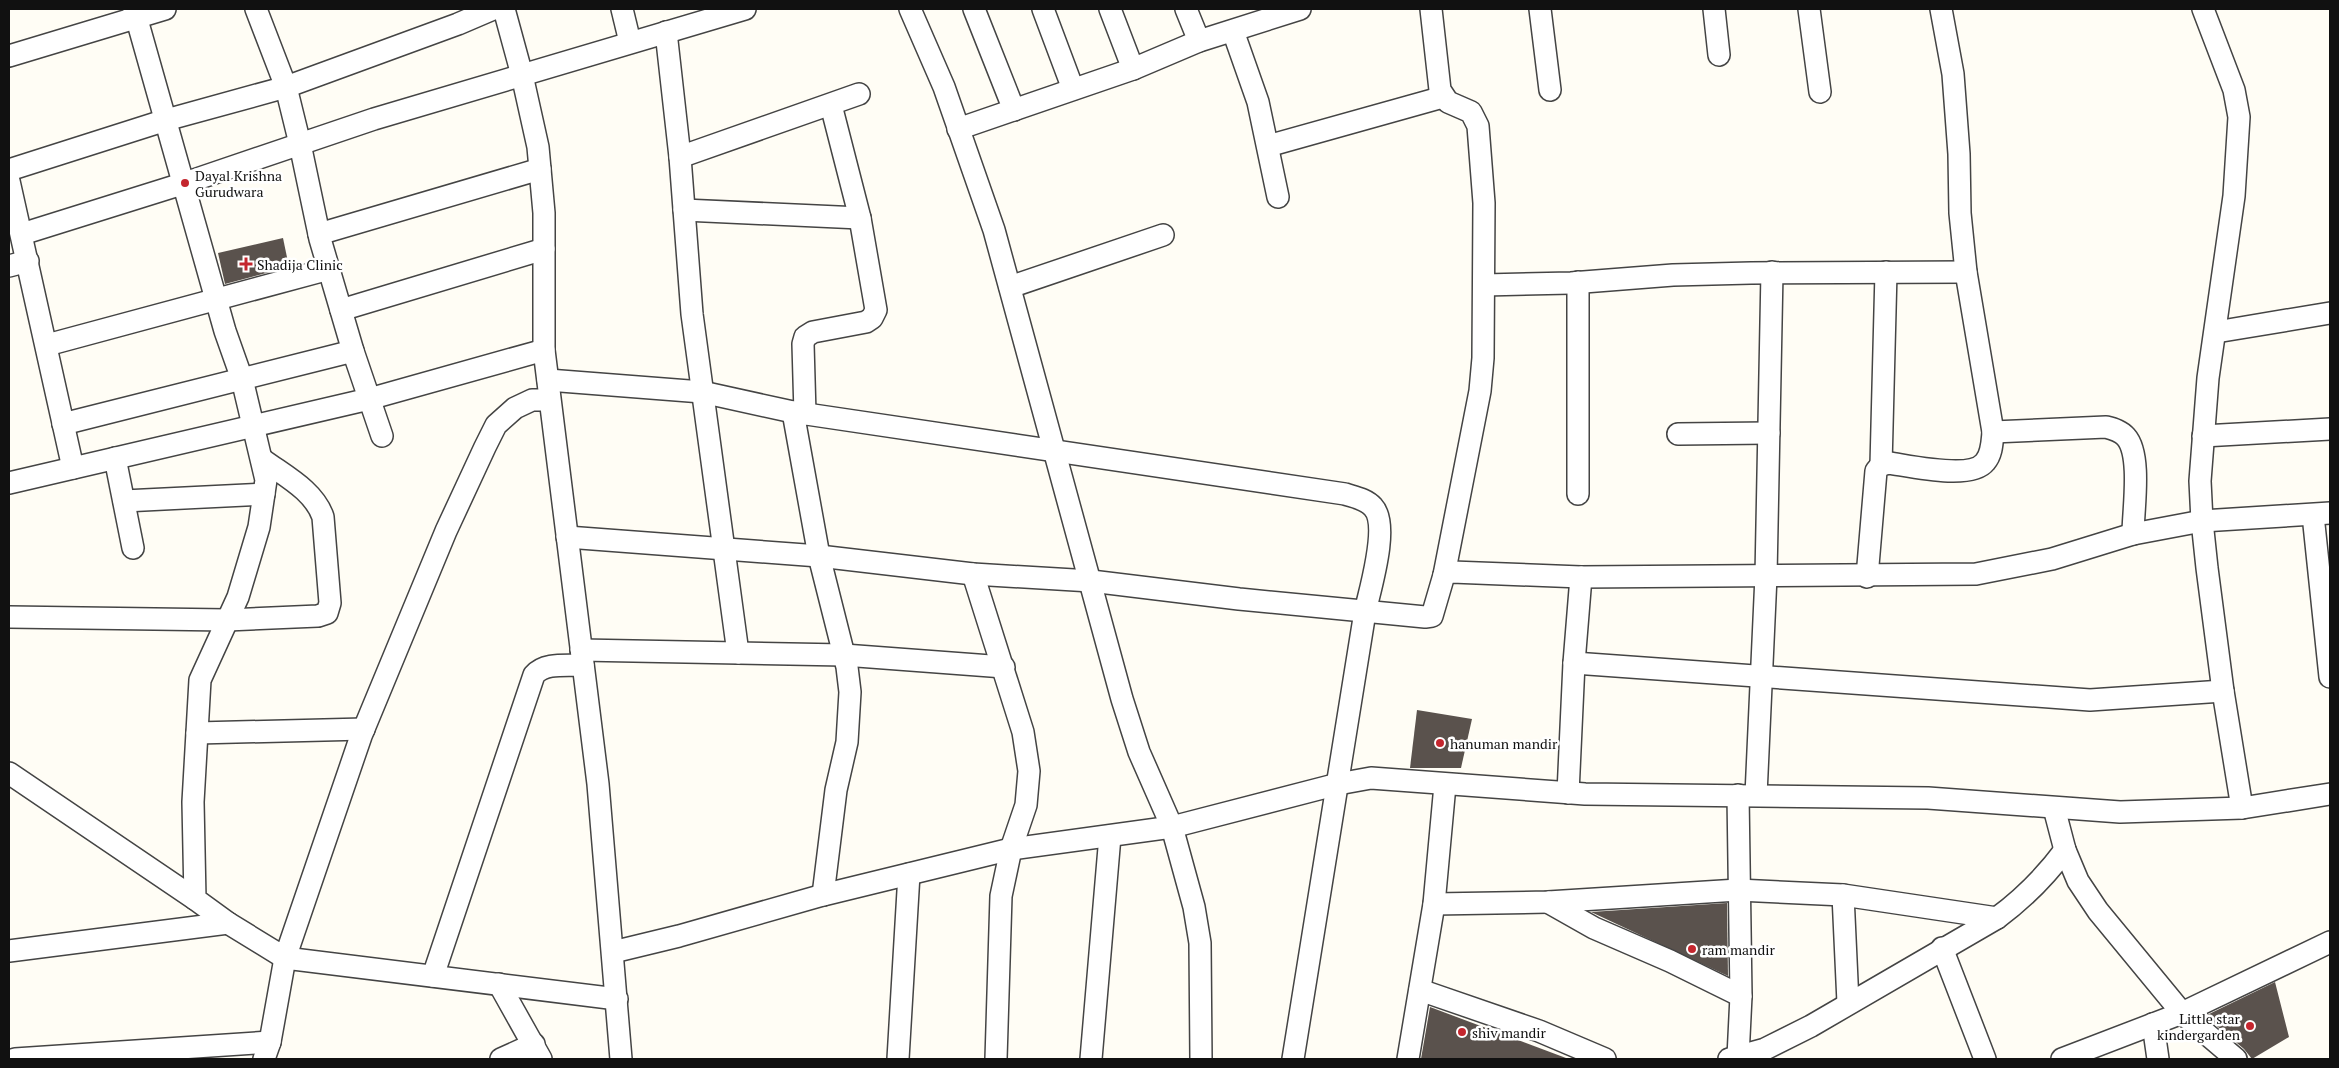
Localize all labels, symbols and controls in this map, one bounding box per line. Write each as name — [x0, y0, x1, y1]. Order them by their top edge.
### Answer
place label: Dayal Krishna Gurudwara — [195, 166, 282, 201]
marker: Dayal Krishna Gurudwara — [179, 177, 191, 189]
place label: Shadija Clinic — [257, 255, 343, 274]
marker: Shadija Clinic — [239, 257, 253, 271]
place label: hanuman mandir — [1450, 734, 1558, 753]
marker: hanuman mandir — [1434, 737, 1446, 749]
place label: ram mandir — [1702, 940, 1775, 959]
marker: ram mandir — [1686, 943, 1698, 955]
place label: Little star kindergarden — [2157, 1009, 2241, 1044]
marker: Little star kindergarden — [2244, 1020, 2256, 1032]
place label: shiv mandir — [1472, 1023, 1546, 1042]
marker: shiv mandir — [1456, 1026, 1468, 1038]

